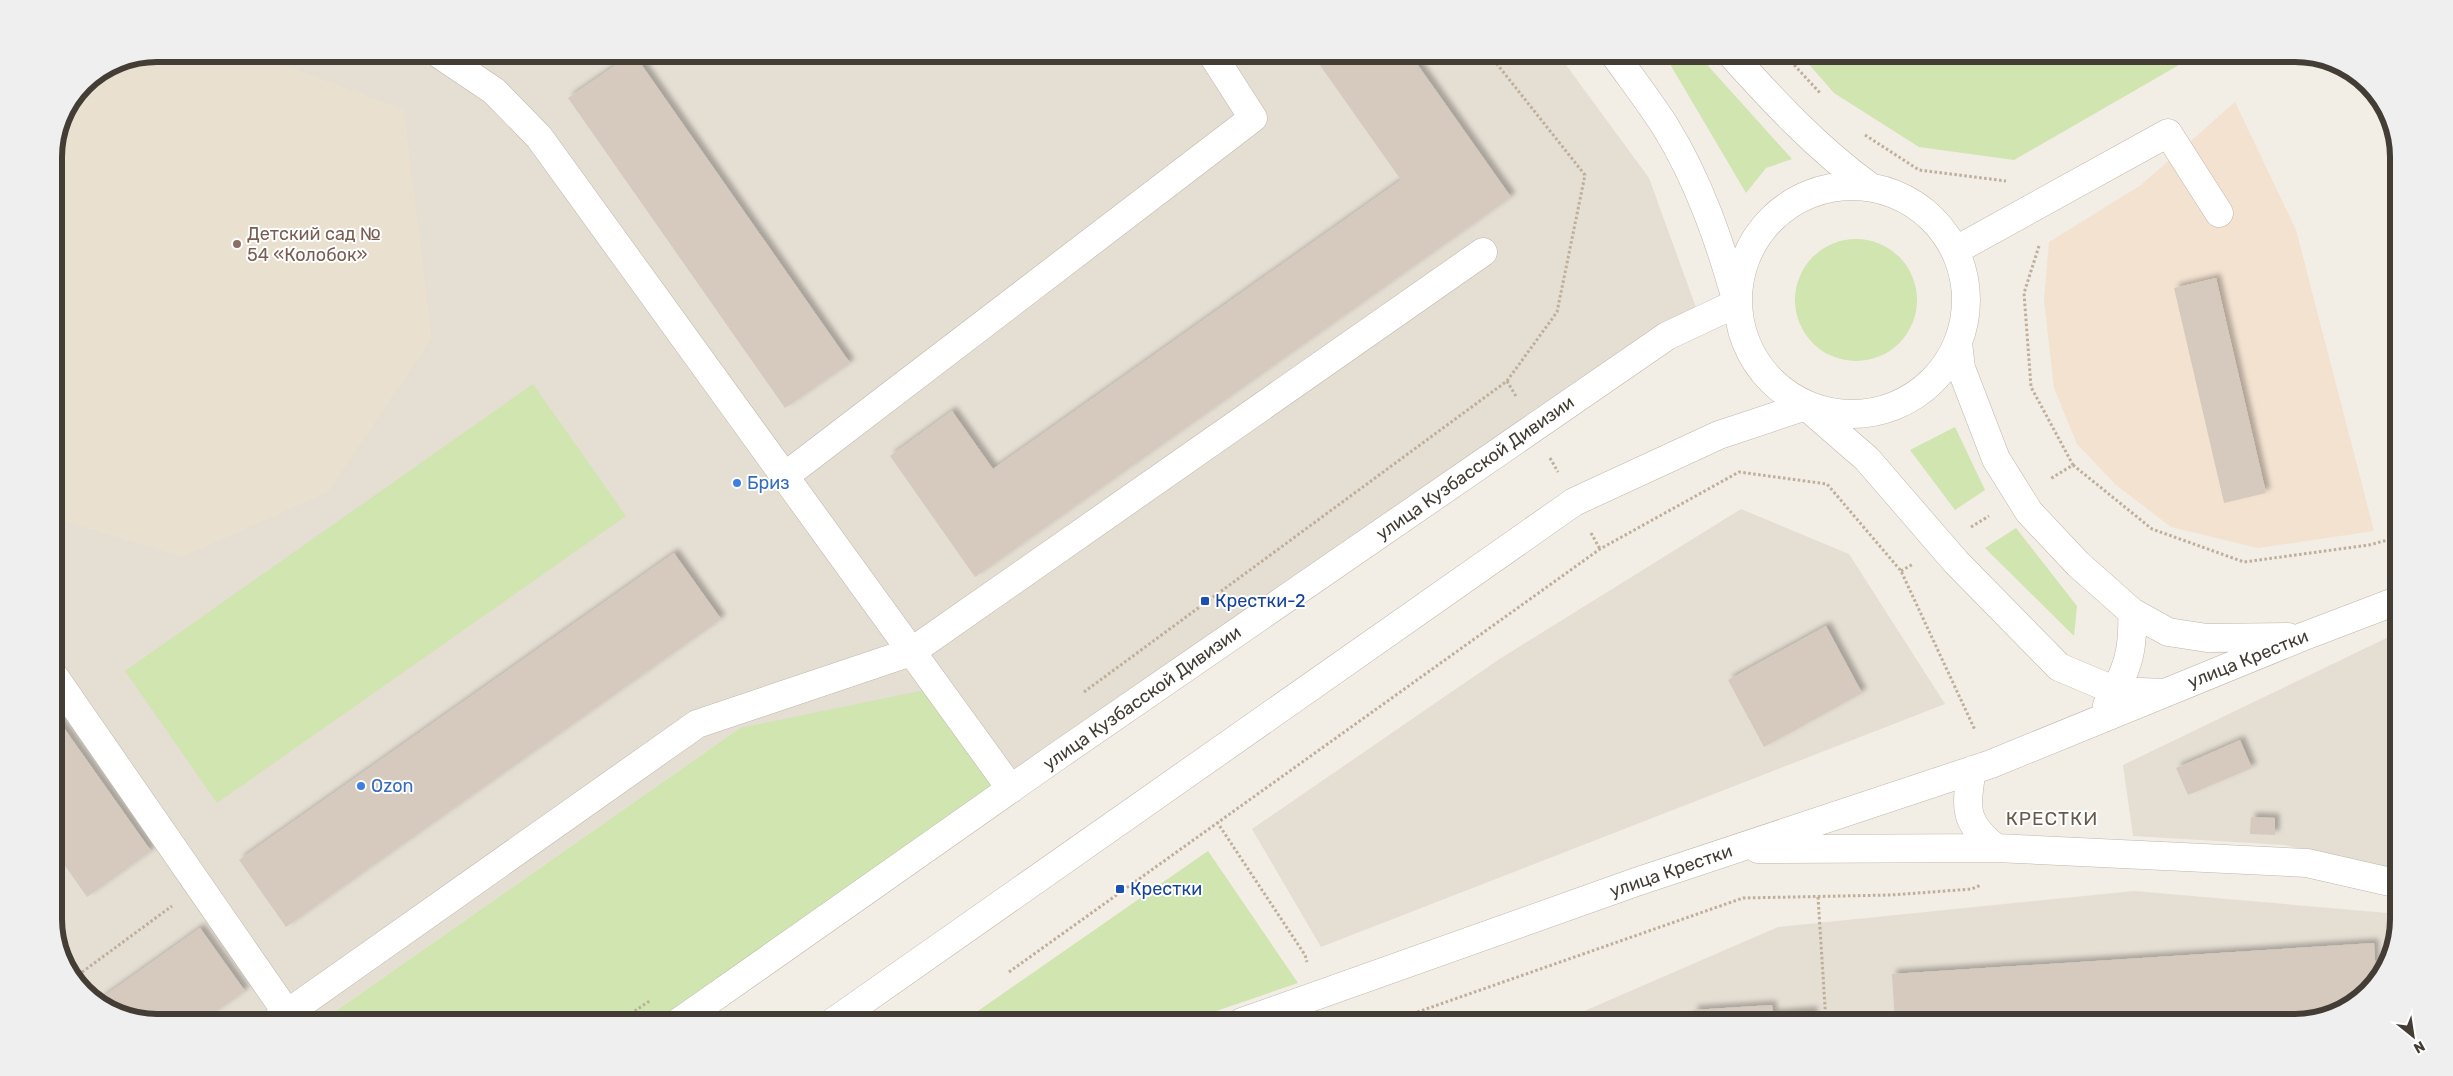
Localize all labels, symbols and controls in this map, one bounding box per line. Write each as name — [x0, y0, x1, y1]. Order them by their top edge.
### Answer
place label: Детский сад № 54 «Колобок» — [247, 223, 381, 266]
marker: Детский сад № 54 «Колобок» — [231, 238, 243, 250]
street label: улица Кузбасской Дивизии — [1372, 391, 1578, 545]
place label: Бриз — [747, 472, 789, 494]
marker: Бриз — [731, 477, 743, 489]
place label: Крестки-2 — [1215, 590, 1306, 612]
marker: Крестки-2 — [1199, 595, 1211, 607]
street label: улица Кузбасской Дивизии — [1039, 621, 1245, 775]
street label: улица Крестки — [2184, 625, 2312, 693]
place label: Ozon — [371, 775, 413, 797]
marker: Ozon — [355, 780, 367, 792]
district label: КРЕСТКИ — [2006, 807, 2098, 830]
street label: улица Крестки — [1607, 840, 1735, 902]
place label: Крестки — [1130, 878, 1202, 900]
marker: Крестки — [1114, 883, 1126, 895]
north arrow — [2388, 1011, 2438, 1061]
text: N — [2411, 1037, 2428, 1057]

